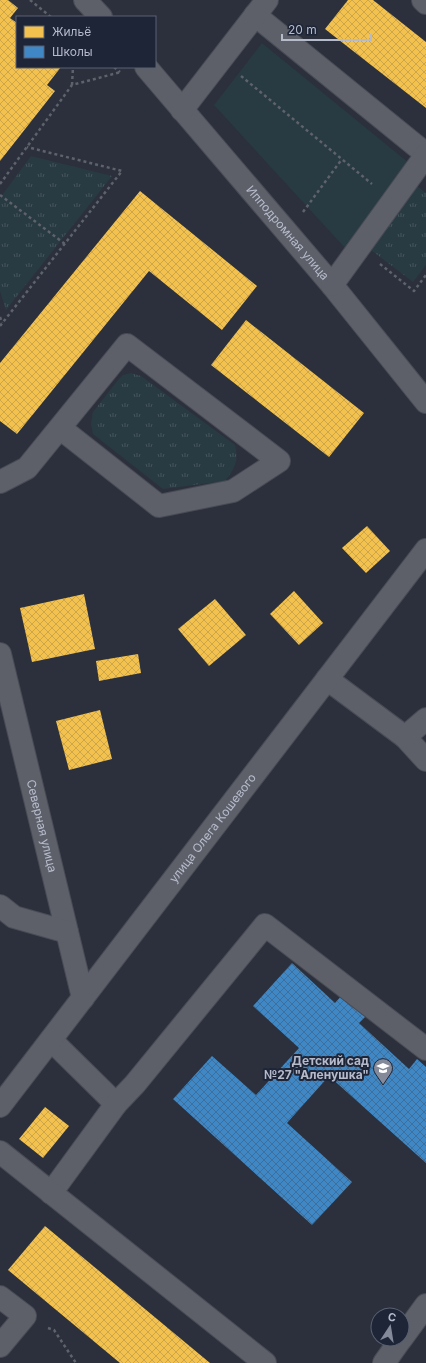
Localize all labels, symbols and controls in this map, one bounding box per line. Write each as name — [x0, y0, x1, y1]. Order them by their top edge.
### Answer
legend — [16, 16, 156, 68]
scale bar — [282, 16, 371, 42]
text: 20 m — [288, 22, 317, 37]
text: Жильё — [52, 24, 91, 39]
text: Школы — [52, 44, 93, 59]
street label: Ипподромная улица — [243, 182, 332, 283]
street label: улица Олега Кошевого — [166, 770, 259, 886]
street label: Северная улица — [24, 778, 60, 874]
place label: Детский сад №27 "Аленушка" — [264, 1053, 369, 1082]
school or university icon: Детский сад №27 "Аленушка" — [372, 1057, 394, 1085]
north arrow — [370, 1307, 410, 1347]
text: С — [387, 1310, 398, 1325]

